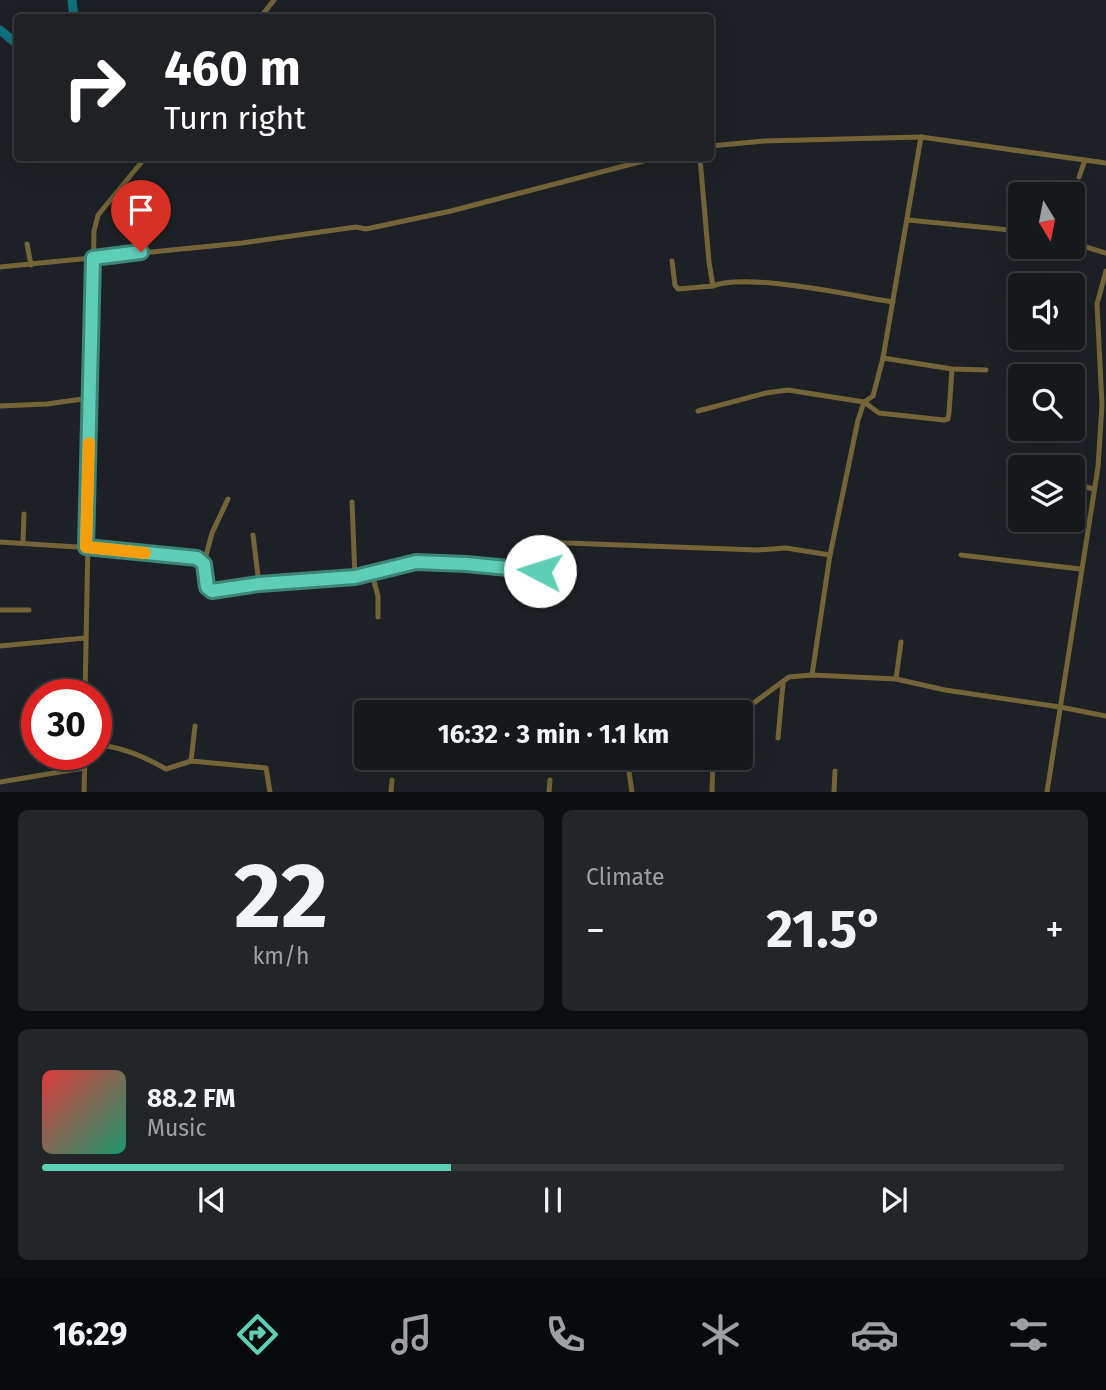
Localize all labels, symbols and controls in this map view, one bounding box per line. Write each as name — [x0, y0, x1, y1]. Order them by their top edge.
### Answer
text: 460 m — [164, 39, 301, 98]
icon: right — [49, 42, 140, 133]
text: Turn right — [164, 99, 306, 137]
pin — [111, 180, 171, 252]
north arrow — [1008, 182, 1085, 259]
map controls — [1008, 182, 1085, 532]
icon: arrive — [122, 191, 160, 229]
button: sound — [1008, 273, 1085, 350]
button: search — [1008, 364, 1085, 441]
button: layers — [1008, 455, 1085, 532]
position arrow — [503, 534, 577, 608]
speed limit sign: 30 — [21, 679, 112, 770]
text: 16:32 · 3 min · 1.1 km — [438, 719, 669, 750]
text: 22 — [234, 842, 328, 951]
text: Climate — [586, 863, 665, 891]
text: 21.5° — [766, 898, 884, 961]
text: − — [586, 907, 605, 953]
text: + — [1045, 907, 1064, 953]
text: km/h — [253, 942, 309, 970]
text: 88.2 FM — [147, 1083, 235, 1114]
text: Music — [147, 1114, 207, 1142]
icon: previous — [193, 1181, 231, 1219]
icon: pause — [534, 1181, 572, 1219]
icon: next — [875, 1181, 913, 1219]
icon: directions — [233, 1310, 282, 1359]
icon: music — [387, 1310, 436, 1359]
icon: phone — [541, 1310, 590, 1359]
icon: climate — [696, 1310, 745, 1359]
icon: car — [850, 1310, 899, 1359]
icon: filters — [1004, 1310, 1053, 1359]
text: 16:29 — [53, 1315, 127, 1353]

